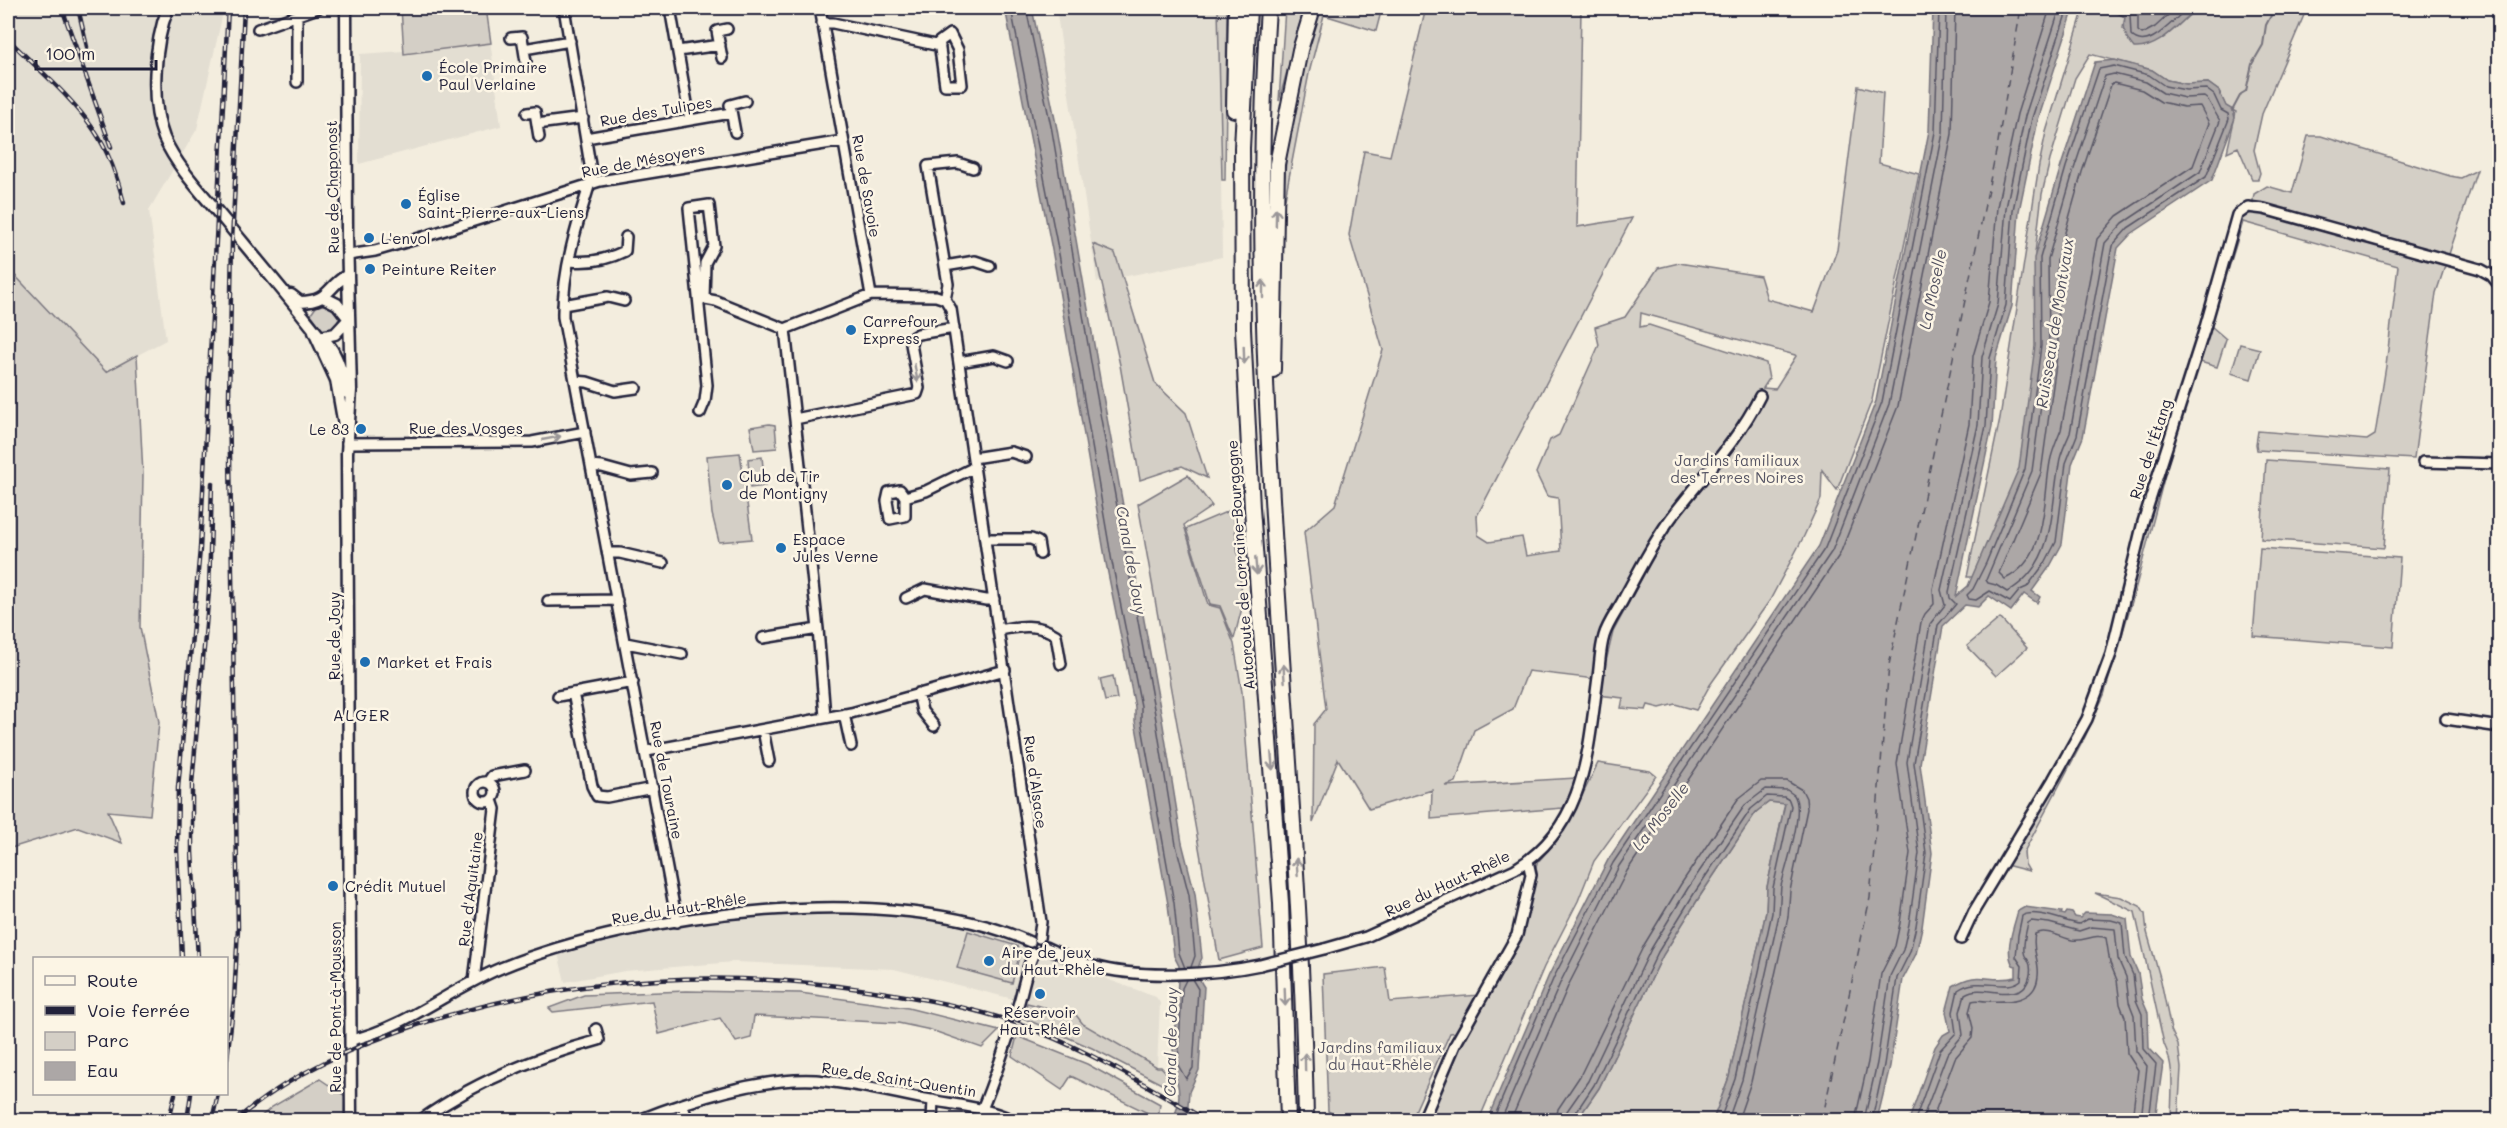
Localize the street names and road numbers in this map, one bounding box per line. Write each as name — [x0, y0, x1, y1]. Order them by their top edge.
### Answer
street label: Rue des Tulipes — [598, 91, 714, 131]
street label: Rue de Chaponost — [321, 120, 343, 254]
street label: Rue de Savoie — [848, 133, 886, 239]
street label: Rue de Mésoyers — [580, 138, 706, 182]
street label: Rue de l'Étang — [2124, 396, 2176, 502]
street label: Rue des Vosges — [409, 418, 523, 438]
street label: Autoroute de Lorraine-Bourgogne — [1221, 439, 1259, 691]
street label: Rue de Jouy — [324, 592, 344, 680]
street label: Rue de Touraine — [646, 719, 688, 841]
street label: Rue d'Alsace — [1020, 734, 1052, 830]
street label: Rue d'Aquitaine — [453, 830, 487, 948]
street label: Rue du Haut-Rhêle — [1381, 845, 1513, 921]
street label: Rue du Haut-Rhêle — [610, 887, 748, 929]
street label: Rue de Pont-à-Mousson — [325, 921, 345, 1093]
street label: Rue de Saint-Quentin — [820, 1057, 978, 1101]

